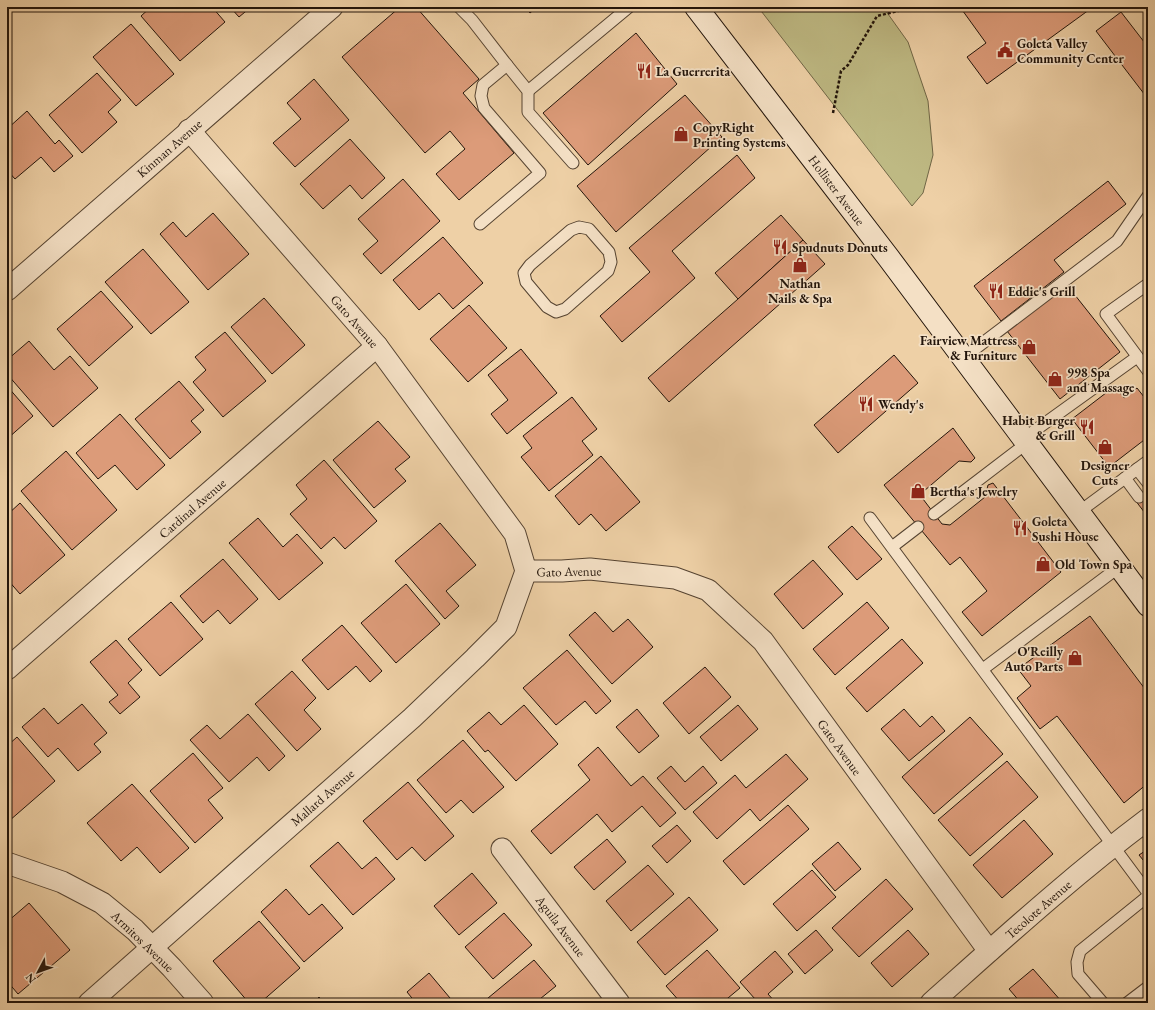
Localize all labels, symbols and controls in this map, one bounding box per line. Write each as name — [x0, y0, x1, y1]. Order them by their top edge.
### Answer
place label: Goleta Valley Community Center — [1017, 35, 1124, 67]
public building icon: Goleta Valley Community Center — [996, 41, 1014, 59]
restaurant icon: La Guerrerita — [635, 62, 653, 80]
place label: La Guerrerita — [656, 63, 730, 80]
street label: Kinman Avenue — [133, 115, 205, 181]
place label: CopyRight Printing Systems — [693, 119, 786, 151]
shop icon: CopyRight Printing Systems — [672, 125, 690, 143]
street label: Hollister Avenue — [805, 152, 869, 229]
restaurant icon: Spudnuts Donuts — [771, 238, 789, 256]
place label: Spudnuts Donuts — [792, 239, 888, 256]
shop icon: Nathan Nails & Spa — [791, 256, 809, 274]
place label: Nathan Nails & Spa — [768, 275, 832, 307]
restaurant icon: Eddie's Grill — [987, 282, 1005, 300]
place label: Eddie's Grill — [1008, 283, 1076, 300]
street label: Gato Avenue — [327, 291, 382, 351]
place label: Fairview Mattress & Furniture — [920, 332, 1018, 364]
shop icon: Fairview Mattress & Furniture — [1020, 338, 1038, 356]
place label: 998 Spa and Massage — [1067, 364, 1135, 396]
shop icon: 998 Spa and Massage — [1046, 370, 1064, 388]
restaurant icon: Wendy's — [857, 395, 875, 413]
place label: Wendy's — [878, 396, 924, 413]
place label: Habit Burger & Grill — [1002, 412, 1076, 444]
restaurant icon: Habit Burger & Grill — [1078, 418, 1096, 436]
shop icon: Designer Cuts — [1096, 438, 1114, 456]
place label: Designer Cuts — [1081, 457, 1130, 489]
street label: Cardinal Avenue — [155, 475, 229, 542]
shop icon: Bertha's Jewelry — [909, 482, 927, 500]
place label: Bertha's Jewelry — [930, 483, 1019, 500]
place label: Goleta Sushi House — [1032, 513, 1099, 545]
restaurant icon: Goleta Sushi House — [1011, 519, 1029, 537]
shop icon: Old Town Spa — [1034, 555, 1052, 573]
place label: Old Town Spa — [1055, 556, 1133, 573]
street label: Gato Avenue — [536, 562, 602, 581]
place label: O'Reilly Auto Parts — [1003, 643, 1064, 675]
shop icon: O'Reilly Auto Parts — [1066, 649, 1084, 667]
street label: Gato Avenue — [814, 716, 866, 779]
street label: Mallard Avenue — [287, 765, 358, 830]
street label: Tecolote Avenue — [1002, 876, 1075, 943]
street label: Aguila Avenue — [531, 891, 589, 961]
street label: Armitos Avenue — [107, 906, 178, 976]
north arrow — [18, 952, 58, 992]
text: N — [22, 971, 39, 987]

